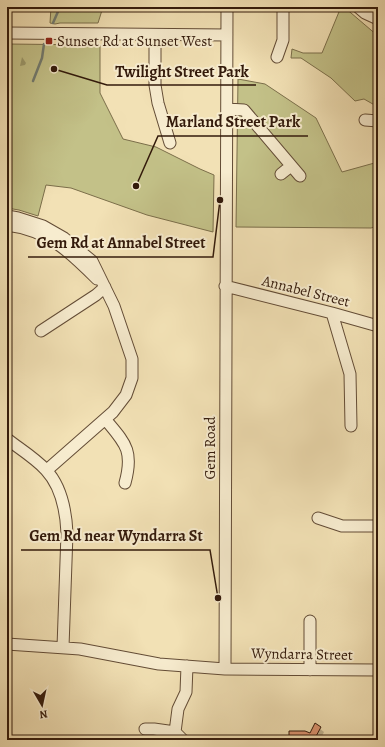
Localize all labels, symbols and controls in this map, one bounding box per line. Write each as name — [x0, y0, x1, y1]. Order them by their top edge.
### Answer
place label: Sunset Rd at Sunset West — [57, 31, 212, 51]
marker: Sunset Rd at Sunset West — [44, 36, 54, 46]
callout: Twilight Street Park — [107, 57, 256, 85]
text: Twilight Street Park — [115, 61, 250, 83]
callout: Marland Street Park — [158, 108, 308, 136]
text: Marland Street Park — [166, 111, 301, 133]
callout: Gem Rd at Annabel Street — [28, 229, 213, 257]
text: Gem Rd at Annabel Street — [36, 232, 206, 254]
street label: Annabel Street — [259, 270, 352, 312]
street label: Gem Road — [200, 416, 220, 480]
callout: Gem Rd near Wyndarra St — [21, 522, 210, 550]
text: Gem Rd near Wyndarra St — [29, 525, 203, 547]
street label: Wyndarra Street — [250, 643, 353, 665]
north arrow — [22, 685, 62, 725]
text: N — [38, 706, 49, 722]

